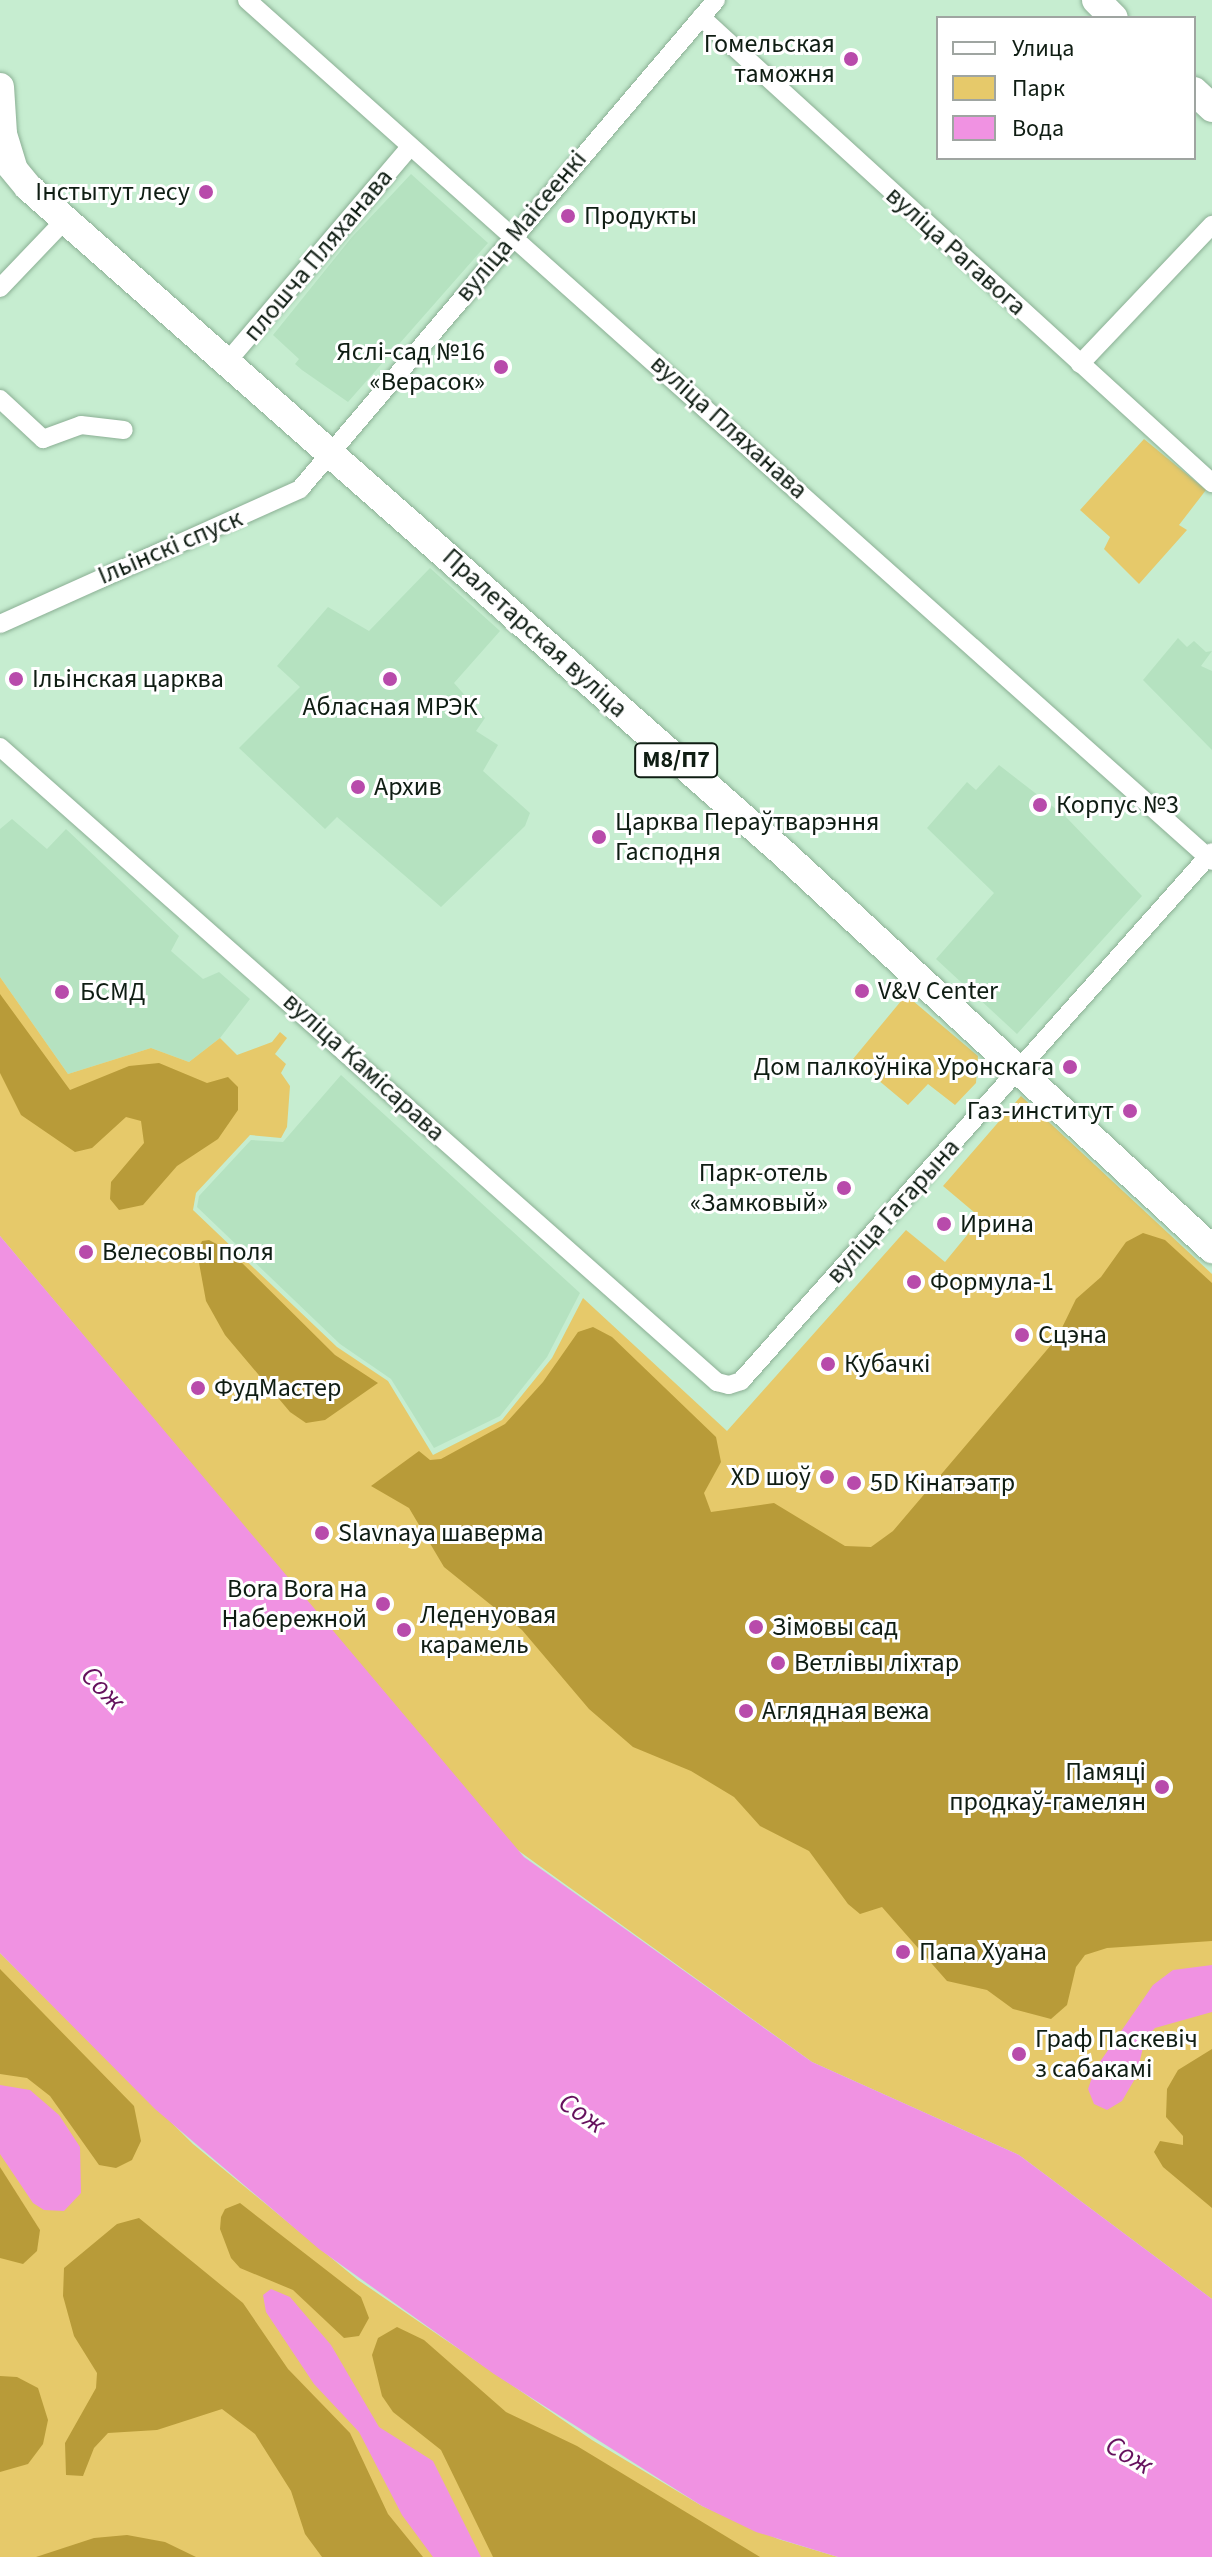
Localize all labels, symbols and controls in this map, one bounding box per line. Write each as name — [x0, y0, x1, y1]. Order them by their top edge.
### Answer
legend — [936, 16, 1196, 160]
place label: Гомельская таможня — [704, 28, 835, 90]
text: Улица — [1012, 31, 1074, 66]
marker: Гомельская таможня — [842, 50, 860, 68]
text: Парк — [1012, 71, 1065, 106]
text: Вода — [1012, 111, 1064, 146]
street label: вуліца Маісеенкі — [449, 144, 593, 308]
street label: плошча Пляханава — [237, 162, 399, 348]
place label: Інстытут лесу — [35, 176, 190, 208]
street label: вуліца Рагавога — [879, 180, 1033, 322]
marker: Інстытут лесу — [197, 183, 215, 201]
place label: Продукты — [584, 200, 697, 232]
marker: Продукты — [559, 207, 577, 225]
place label: Яслі-сад №16 «Верасок» — [337, 336, 485, 398]
street label: вуліца Пляханава — [644, 348, 814, 506]
marker: Яслі-сад №16 «Верасок» — [492, 358, 510, 376]
street label: Ільінскі спуск — [93, 503, 247, 591]
street label: Пралетарская вуліца — [436, 542, 634, 724]
place label: Ільінская царква — [32, 663, 224, 695]
marker: Ільінская царква — [7, 670, 25, 688]
marker: Абласная МРЭК — [381, 670, 399, 688]
place label: Абласная МРЭК — [302, 691, 478, 723]
road number: М8/П7 — [634, 740, 718, 780]
place label: Архив — [374, 771, 442, 803]
marker: Архив — [349, 778, 367, 796]
place label: Корпус №3 — [1056, 789, 1179, 821]
marker: Корпус №3 — [1031, 796, 1049, 814]
place label: Царква Пераўтварэння Гасподня — [615, 806, 879, 868]
marker: Царква Пераўтварэння Гасподня — [590, 828, 608, 846]
place label: V&V Center — [878, 975, 998, 1007]
place label: БСМД — [80, 976, 145, 1008]
marker: БСМД — [51, 981, 73, 1003]
marker: V&V Center — [853, 982, 871, 1000]
street label: вуліца Камісарава — [277, 986, 451, 1148]
place label: Дом палкоўніка Уронскага — [754, 1051, 1054, 1083]
marker: Дом палкоўніка Уронскага — [1061, 1058, 1079, 1076]
place label: Газ-институт — [967, 1095, 1114, 1127]
marker: Газ-институт — [1121, 1102, 1139, 1120]
street label: вуліца Гагарына — [820, 1132, 966, 1290]
place label: Парк-отель «Замковый» — [690, 1157, 828, 1218]
marker: Парк-отель «Замковый» — [835, 1179, 853, 1197]
place label: Ирина — [960, 1208, 1034, 1240]
marker: Ирина — [935, 1215, 953, 1233]
place label: Велесовы поля — [102, 1236, 274, 1268]
marker: Велесовы поля — [77, 1243, 95, 1261]
place label: Формула-1 — [930, 1266, 1054, 1298]
marker: Формула-1 — [905, 1273, 923, 1291]
place label: Сцэна — [1038, 1319, 1107, 1351]
marker: Сцэна — [1013, 1326, 1031, 1344]
place label: Кубачкі — [844, 1348, 930, 1380]
marker: Кубачкі — [819, 1355, 837, 1373]
place label: ФудМастер — [214, 1372, 341, 1404]
marker: ФудМастер — [189, 1379, 207, 1397]
place label: XD шоў — [731, 1461, 811, 1493]
place label: 5D Кінатэатр — [870, 1467, 1015, 1499]
marker: XD шоў — [818, 1468, 836, 1486]
marker: 5D Кінатэатр — [845, 1474, 863, 1492]
place label: Slavnaya шаверма — [338, 1517, 544, 1549]
marker: Slavnaya шаверма — [313, 1524, 331, 1542]
place label: Bora Bora на Набережной — [221, 1573, 367, 1634]
marker: Bora Bora на Набережной — [374, 1595, 392, 1613]
place label: Леденуовая карамель — [420, 1599, 556, 1660]
place label: Зімовы сад — [772, 1611, 898, 1643]
marker: Зімовы сад — [747, 1618, 765, 1636]
marker: Леденуовая карамель — [395, 1621, 413, 1639]
place label: Ветлівы ліхтар — [794, 1647, 959, 1679]
marker: Ветлівы ліхтар — [769, 1654, 787, 1672]
water label: Сож — [74, 1659, 132, 1717]
place label: Аглядная вежа — [762, 1695, 929, 1727]
marker: Аглядная вежа — [737, 1702, 755, 1720]
place label: Памяці продкаў-гамелян — [949, 1756, 1146, 1818]
marker: Памяці продкаў-гамелян — [1153, 1778, 1171, 1796]
place label: Папа Хуана — [919, 1936, 1047, 1968]
marker: Папа Хуана — [894, 1943, 912, 1961]
place label: Граф Паскевіч з сабакамі — [1035, 2023, 1198, 2084]
marker: Граф Паскевіч з сабакамі — [1010, 2045, 1028, 2063]
water label: Сож — [552, 2085, 612, 2141]
water label: Сож — [1099, 2428, 1159, 2482]

